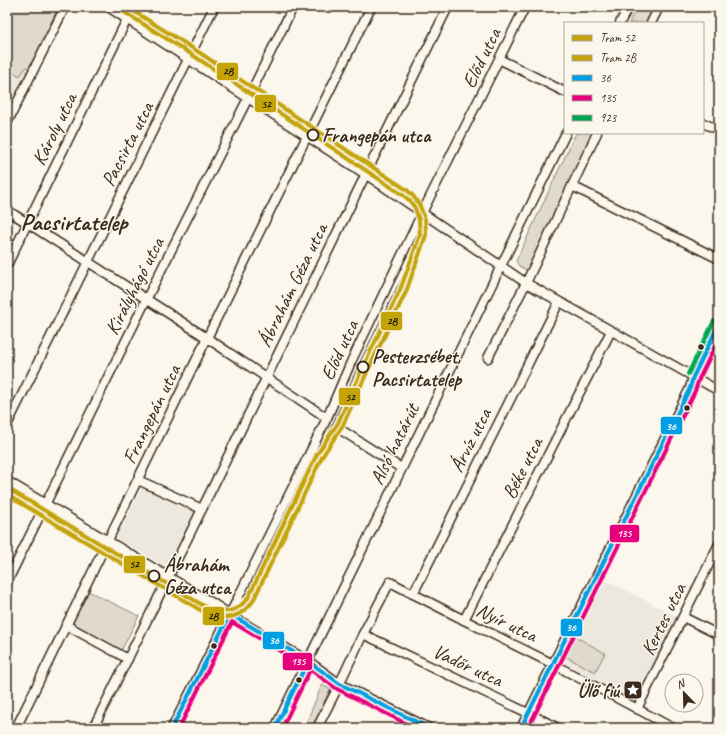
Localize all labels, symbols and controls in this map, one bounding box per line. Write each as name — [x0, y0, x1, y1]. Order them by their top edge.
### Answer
legend — [564, 22, 704, 134]
street label: Előd utca — [456, 23, 507, 92]
text: Tram 52 — [600, 30, 637, 46]
text: Tram 2B — [600, 50, 637, 66]
line badge: 2B — [216, 62, 239, 81]
text: 2B — [223, 64, 235, 78]
text: 36 — [600, 70, 611, 86]
street label: Károly utca — [26, 87, 83, 169]
text: 135 — [600, 90, 617, 106]
line badge: 52 — [254, 94, 277, 113]
street label: Pacsirta utca — [96, 96, 160, 191]
text: 52 — [261, 97, 272, 111]
text: 923 — [600, 110, 618, 126]
place label: Frangepán utca — [322, 123, 432, 148]
marker: Frangepán utca — [306, 128, 320, 142]
district label: Pacsirtatelep — [21, 207, 129, 237]
street label: Ábrahám Géza utca — [252, 218, 334, 351]
street label: Királyhágó utca — [99, 232, 171, 339]
line badge: 2B — [380, 311, 403, 331]
street label: Előd utca — [315, 314, 365, 384]
text: 2B — [387, 314, 399, 328]
unlabelled marker — [696, 342, 706, 352]
place label: Pesterzsébet, Pacsirtatelep — [372, 344, 462, 392]
street label: Frangepán utca — [117, 359, 187, 468]
marker: Pesterzsébet, Pacsirtatelep — [356, 360, 370, 374]
line badge: 52 — [338, 387, 361, 406]
text: 52 — [345, 390, 356, 404]
street label: Alsó határút — [364, 398, 426, 489]
street label: Árvíz utca — [444, 402, 498, 476]
unlabelled marker — [682, 403, 692, 413]
line badge: 36 — [660, 416, 683, 435]
text: 36 — [666, 419, 677, 433]
street label: Béke utca — [496, 432, 549, 503]
line badge: 135 — [609, 524, 640, 543]
text: 135 — [617, 526, 633, 540]
place label: Ábrahám Géza utca — [164, 552, 232, 600]
line badge: 52 — [123, 555, 146, 574]
text: 52 — [129, 557, 140, 571]
marker: Ábrahám Géza utca — [147, 569, 161, 583]
street label: Kertes utca — [635, 578, 692, 659]
street label: Nyír utca — [472, 597, 543, 649]
line badge: 2B — [202, 606, 225, 626]
text: 2B — [208, 609, 220, 623]
line badge: 36 — [560, 618, 583, 637]
text: 36 — [566, 620, 577, 634]
line badge: 36 — [262, 631, 285, 650]
text: 36 — [269, 633, 280, 647]
street label: Vadőr utca — [429, 638, 508, 693]
unlabelled marker — [209, 641, 219, 651]
line badge: 135 — [282, 652, 313, 671]
text: 135 — [291, 654, 307, 668]
north arrow — [664, 673, 704, 713]
unlabelled marker — [294, 675, 304, 685]
text: N — [674, 675, 688, 692]
place label: Ülő fiú — [577, 678, 621, 703]
place icon: Ülő fiú — [622, 679, 644, 701]

